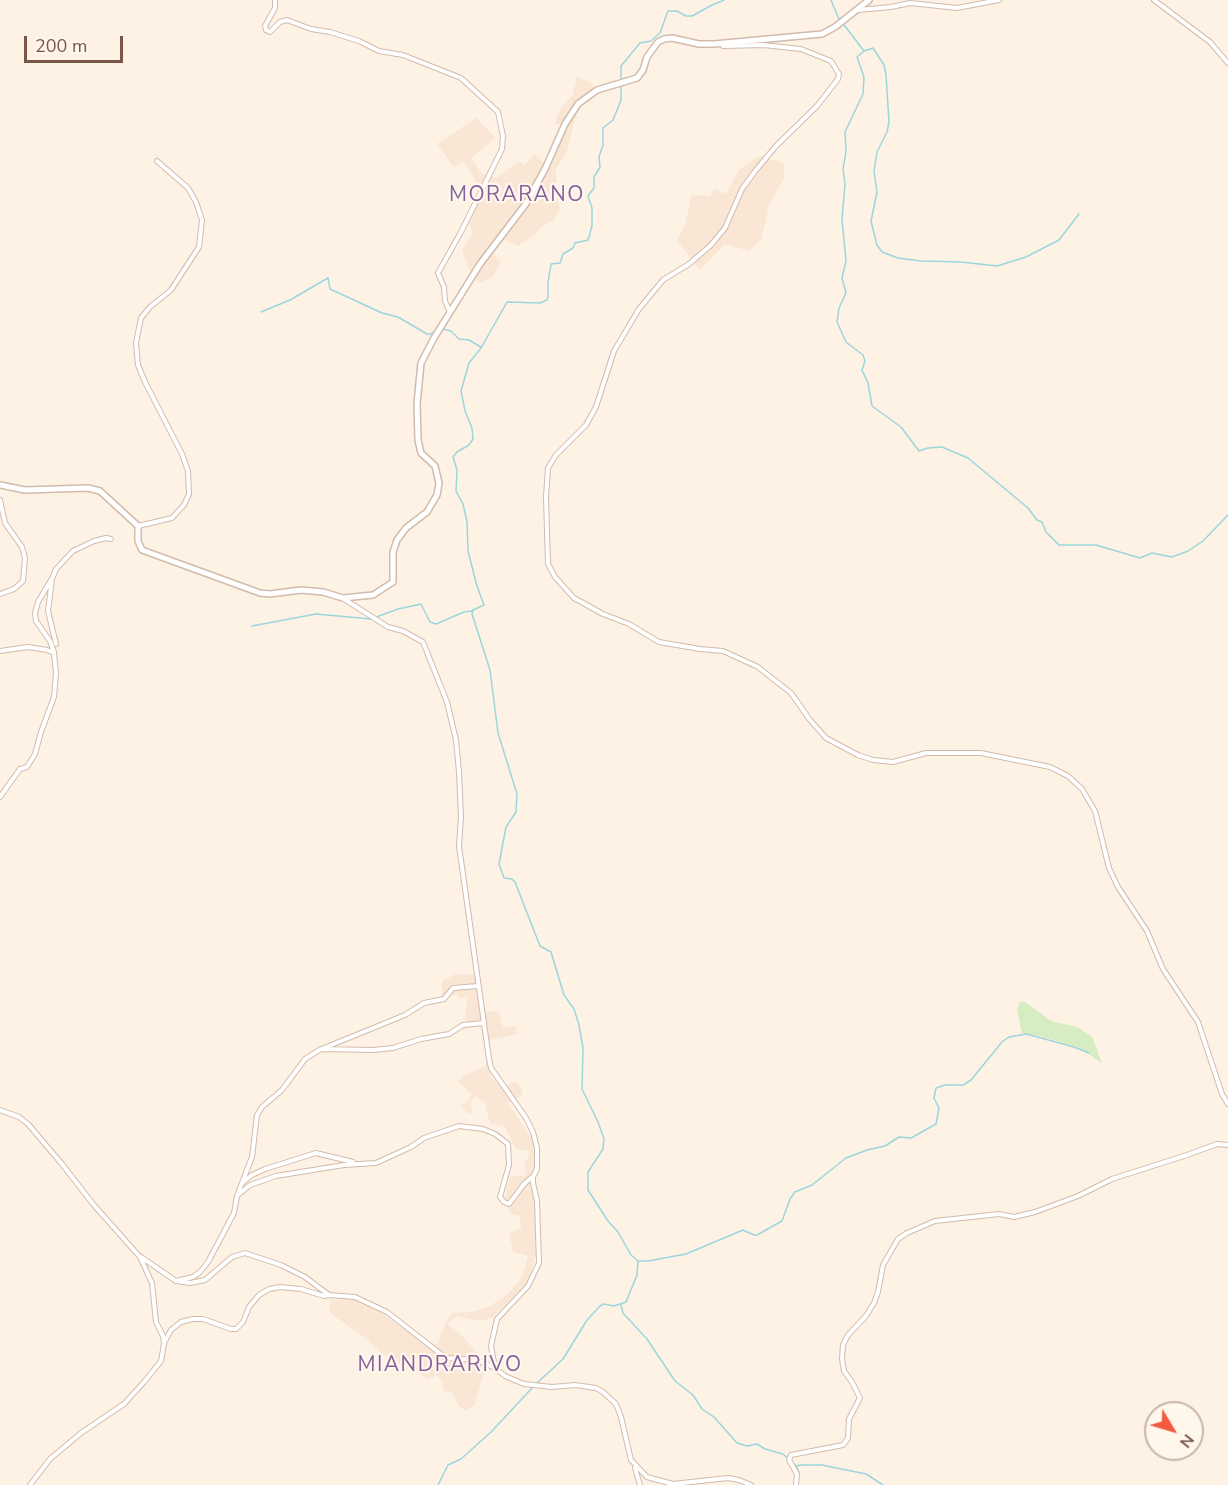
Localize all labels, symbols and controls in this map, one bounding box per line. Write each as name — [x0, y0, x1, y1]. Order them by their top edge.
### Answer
scale bar — [27, 24, 126, 62]
text: 200 m — [35, 34, 87, 58]
district label: MORARANO — [449, 183, 585, 209]
district label: MIANDRARIVO — [357, 1353, 523, 1379]
north arrow — [1144, 1401, 1204, 1461]
text: N — [1174, 1429, 1199, 1452]

